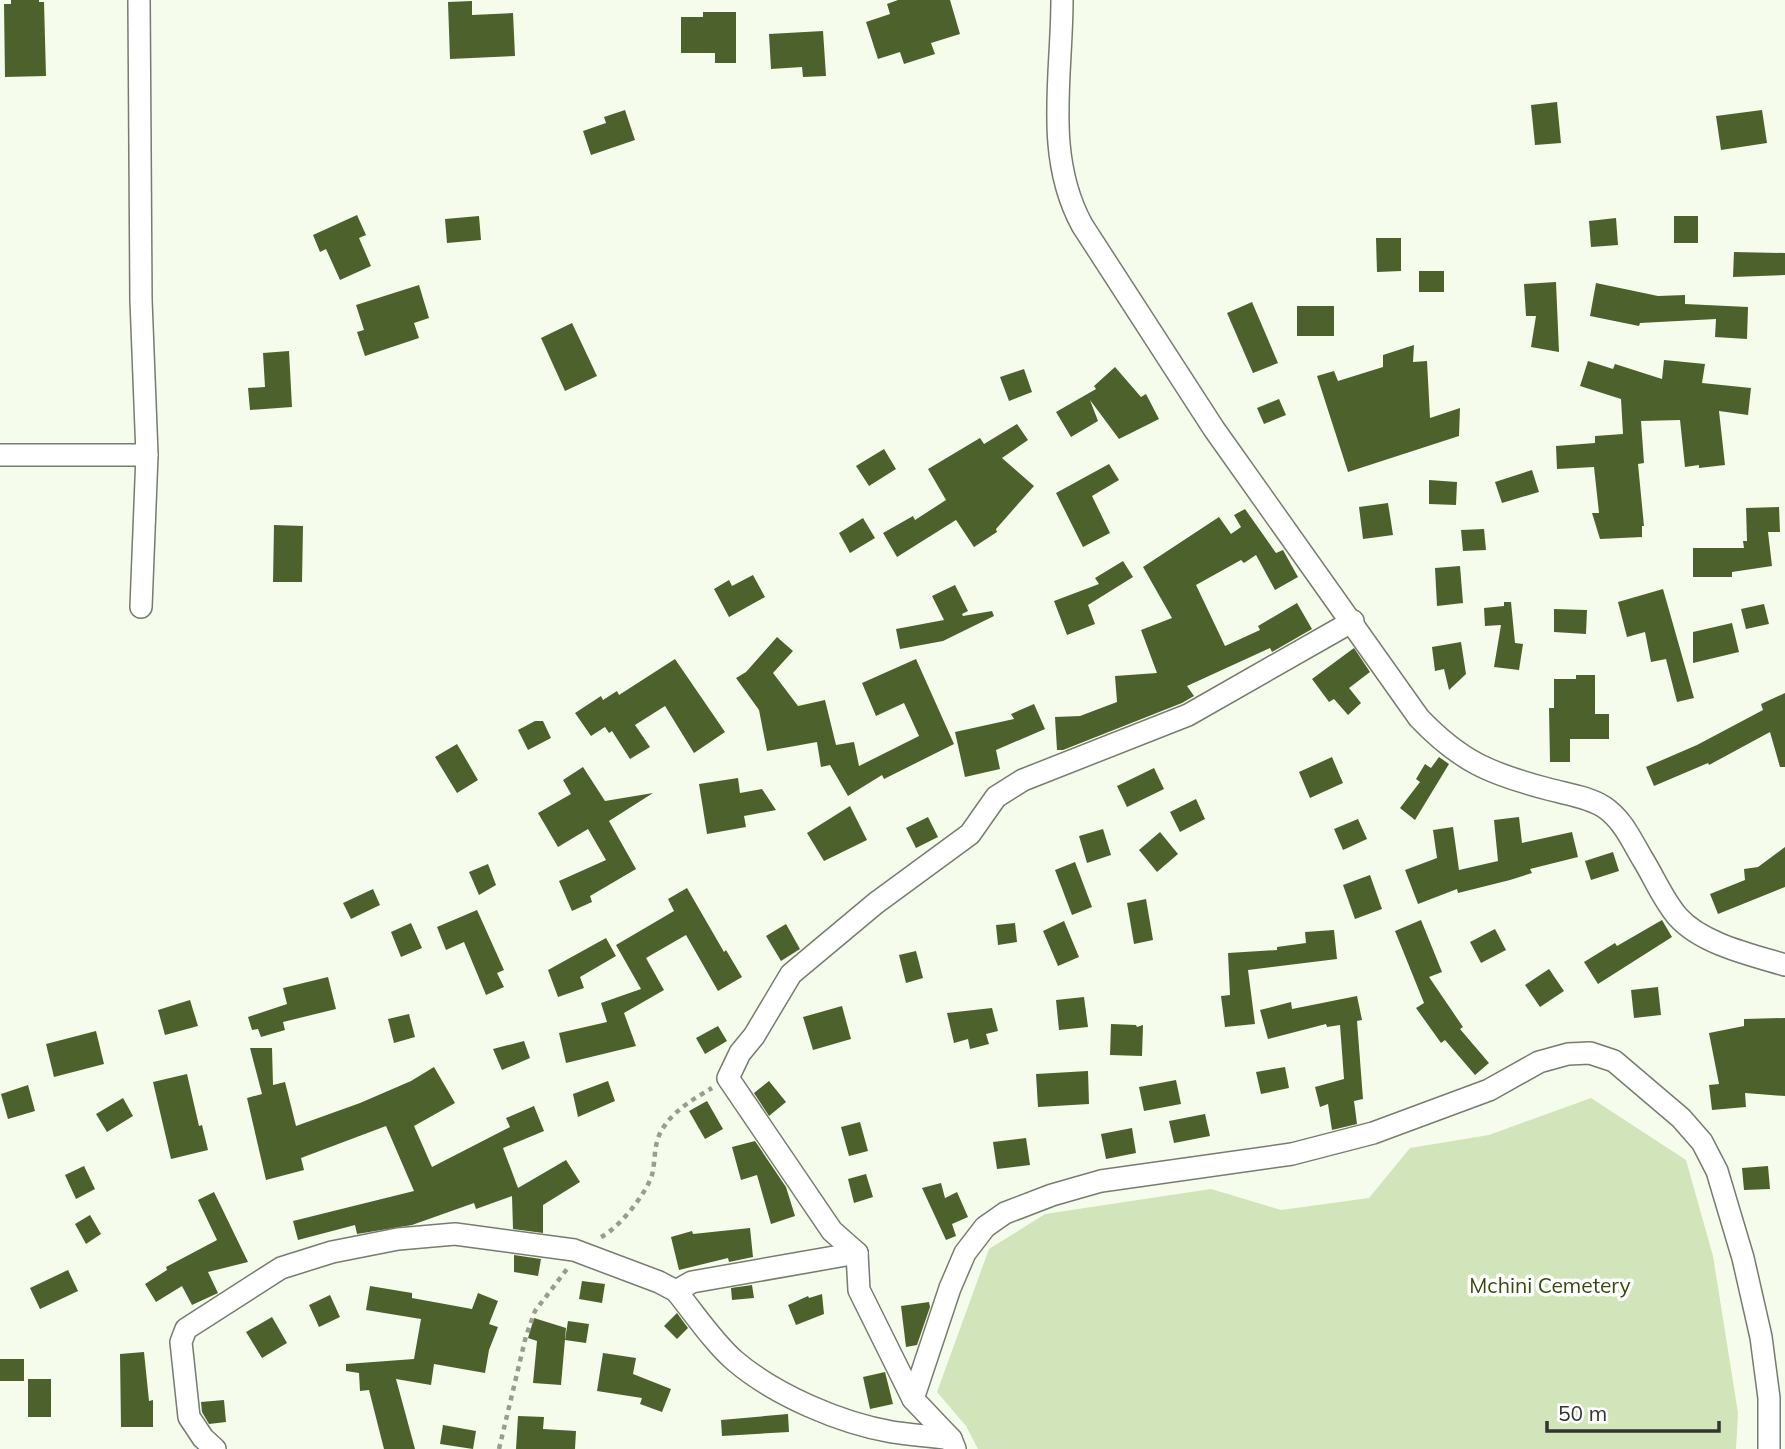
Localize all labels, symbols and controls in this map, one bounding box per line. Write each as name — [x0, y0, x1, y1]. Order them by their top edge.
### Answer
park label: Mchini Cemetery — [1469, 1272, 1631, 1298]
scale bar — [1547, 1390, 1718, 1434]
text: 50 m — [1558, 1400, 1607, 1426]

